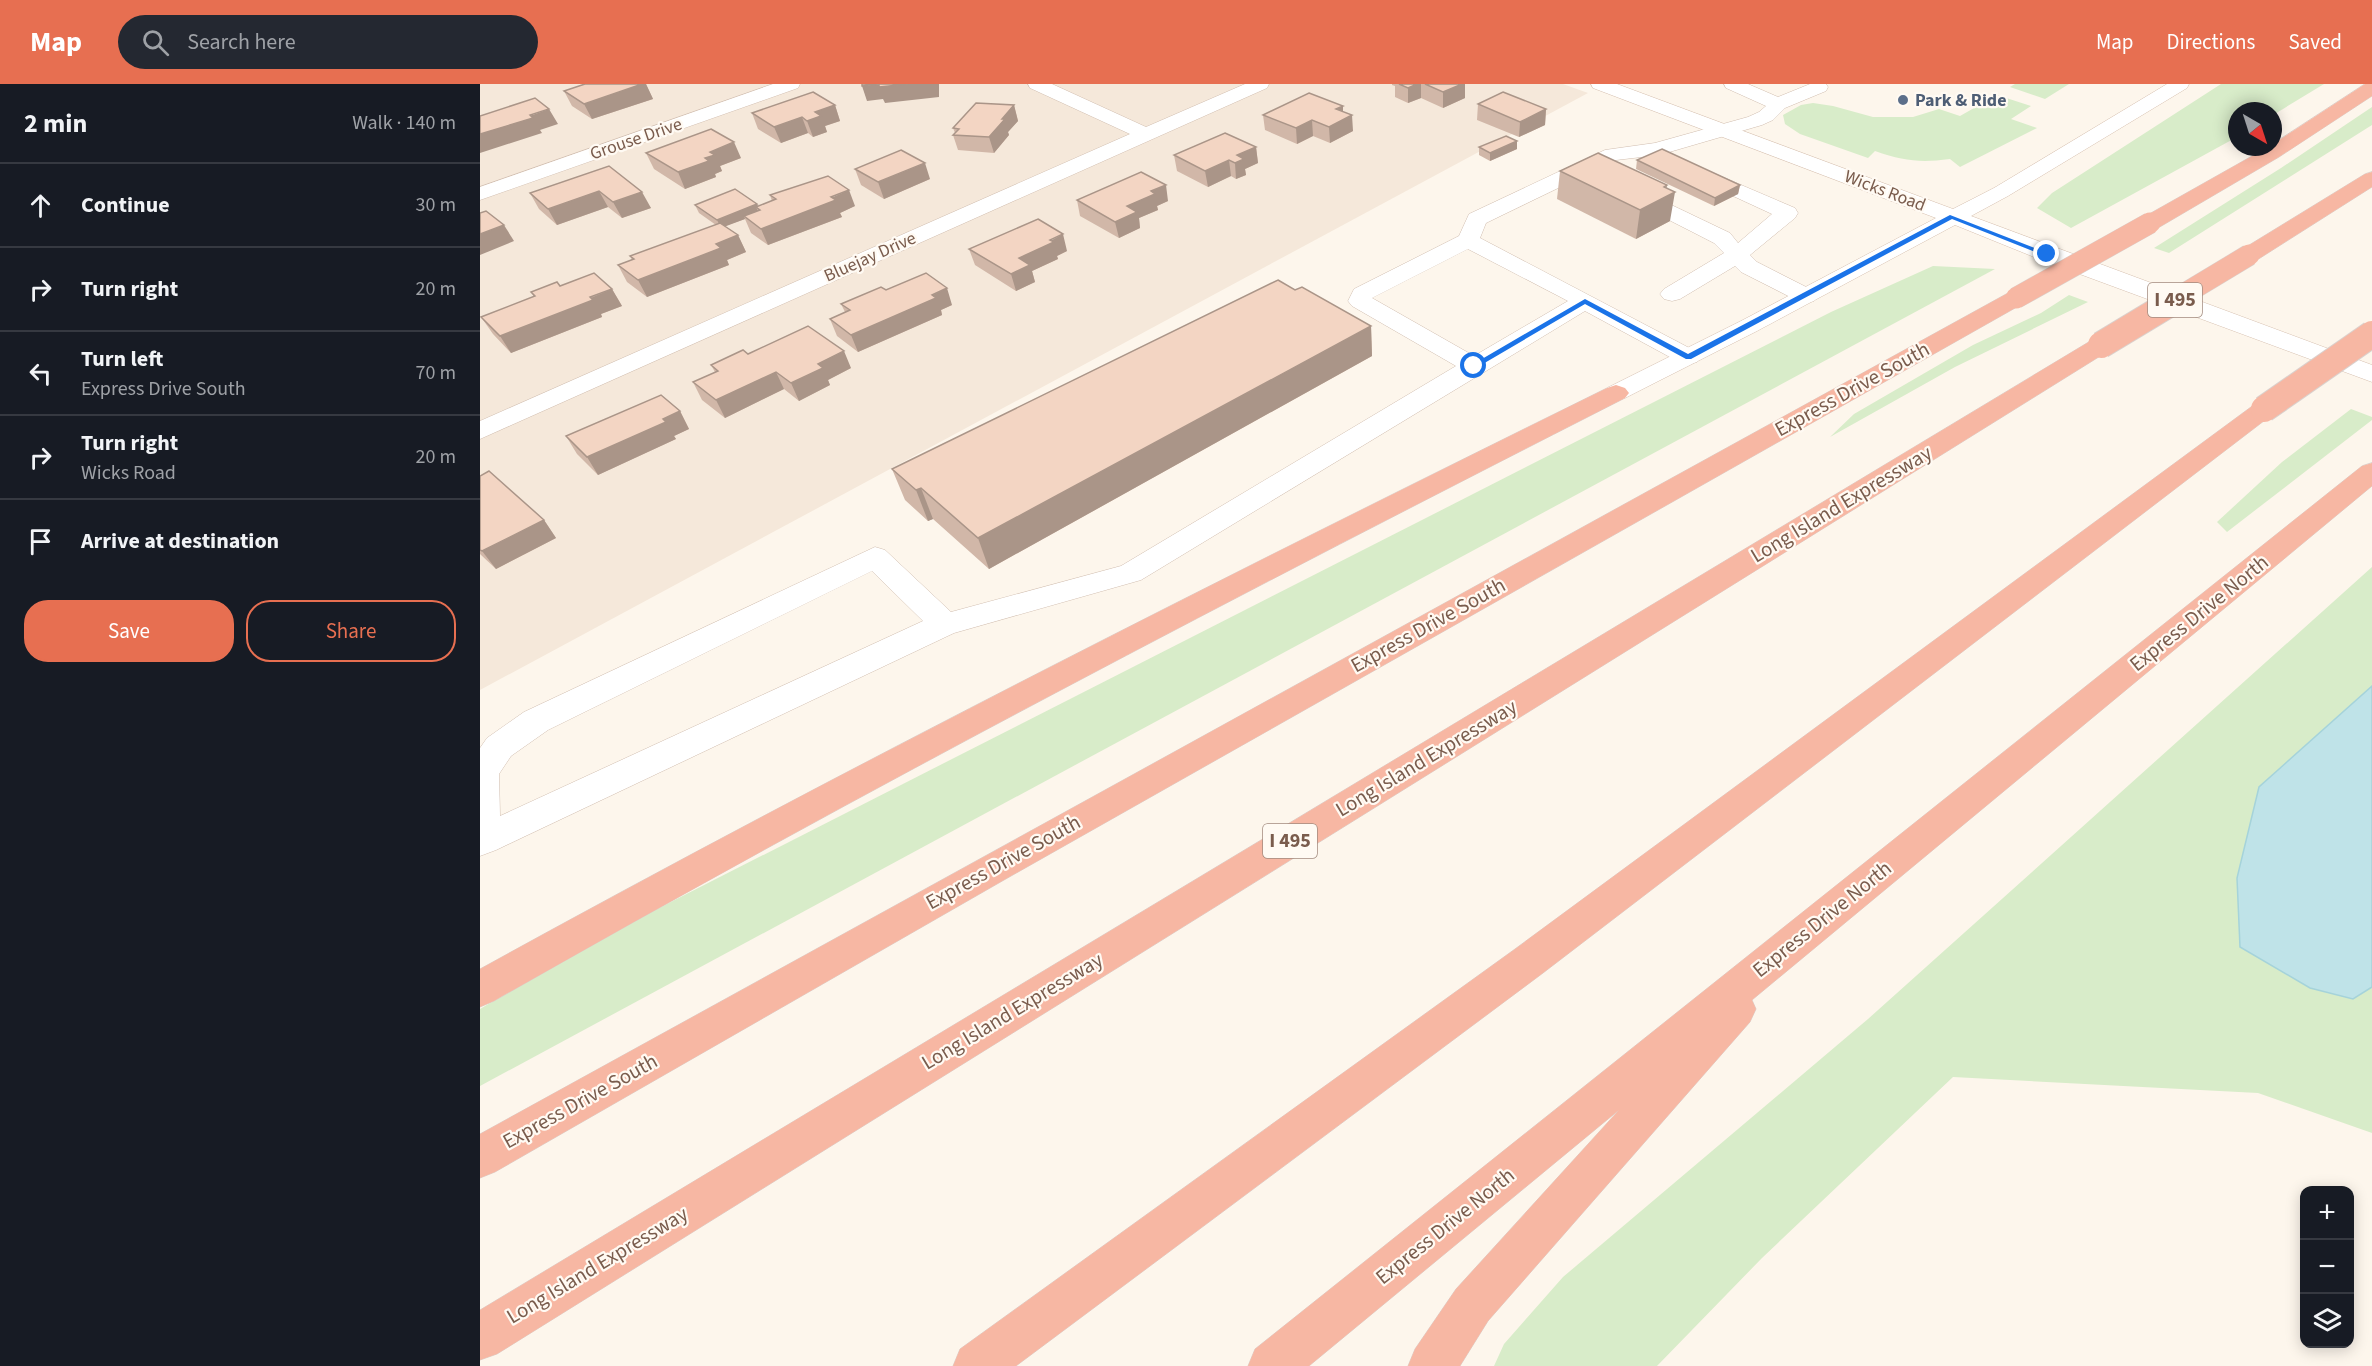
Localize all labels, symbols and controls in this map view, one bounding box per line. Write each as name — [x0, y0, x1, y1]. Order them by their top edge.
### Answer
search box — [118, 15, 538, 69]
text: Map — [30, 22, 82, 62]
icon: search — [139, 26, 172, 59]
text: Search here — [187, 26, 296, 58]
text: Map — [2096, 27, 2134, 57]
text: Directions — [2167, 27, 2255, 57]
text: Saved — [2288, 27, 2342, 57]
place label: Park & Ride — [1915, 88, 2006, 113]
marker: Park & Ride — [1896, 93, 1910, 107]
north arrow — [2228, 102, 2282, 156]
text: 2 min — [24, 105, 87, 142]
text: Walk · 140 m — [352, 109, 456, 137]
street label: Grouse Drive — [587, 112, 685, 166]
street label: Wicks Road — [1841, 164, 1929, 218]
icon: ahead — [24, 189, 57, 222]
text: Continue — [81, 189, 170, 221]
text: 30 m — [416, 191, 456, 219]
street label: Bluejay Drive — [820, 226, 920, 288]
route end — [2033, 240, 2059, 266]
icon: right — [24, 273, 57, 306]
text: Turn right — [81, 273, 178, 305]
text: 20 m — [416, 275, 456, 303]
road number: I 495 — [2148, 283, 2202, 317]
street label: Express Drive South — [1769, 334, 1935, 444]
text: Turn left — [81, 343, 163, 375]
route start — [1460, 352, 1486, 378]
icon: left — [24, 357, 57, 390]
text: 70 m — [416, 359, 456, 387]
text: Express Drive South — [81, 375, 246, 403]
text: Turn right — [81, 427, 178, 459]
street label: Long Island Expressway — [1745, 438, 1938, 570]
icon: right — [24, 441, 57, 474]
text: 20 m — [416, 443, 456, 471]
text: Wicks Road — [81, 459, 176, 487]
icon: arrive — [24, 525, 57, 558]
text: Arrive at destination — [81, 525, 279, 557]
street label: Express Drive North — [2123, 547, 2275, 679]
street label: Express Drive South — [1345, 570, 1511, 680]
button: Save — [24, 600, 234, 662]
button: Share — [246, 600, 456, 662]
street label: Long Island Expressway — [1330, 692, 1523, 824]
street label: Express Drive South — [920, 807, 1086, 917]
road number: I 495 — [1263, 824, 1317, 858]
street label: Express Drive North — [1746, 853, 1898, 985]
street label: Long Island Expressway — [916, 945, 1109, 1077]
street label: Express Drive South — [497, 1046, 663, 1156]
street label: Express Drive North — [1369, 1160, 1521, 1292]
map controls — [2300, 1186, 2354, 1348]
button: + — [2300, 1186, 2354, 1240]
street label: Long Island Expressway — [501, 1199, 694, 1331]
button: − — [2300, 1240, 2354, 1294]
button: layers — [2300, 1294, 2354, 1348]

